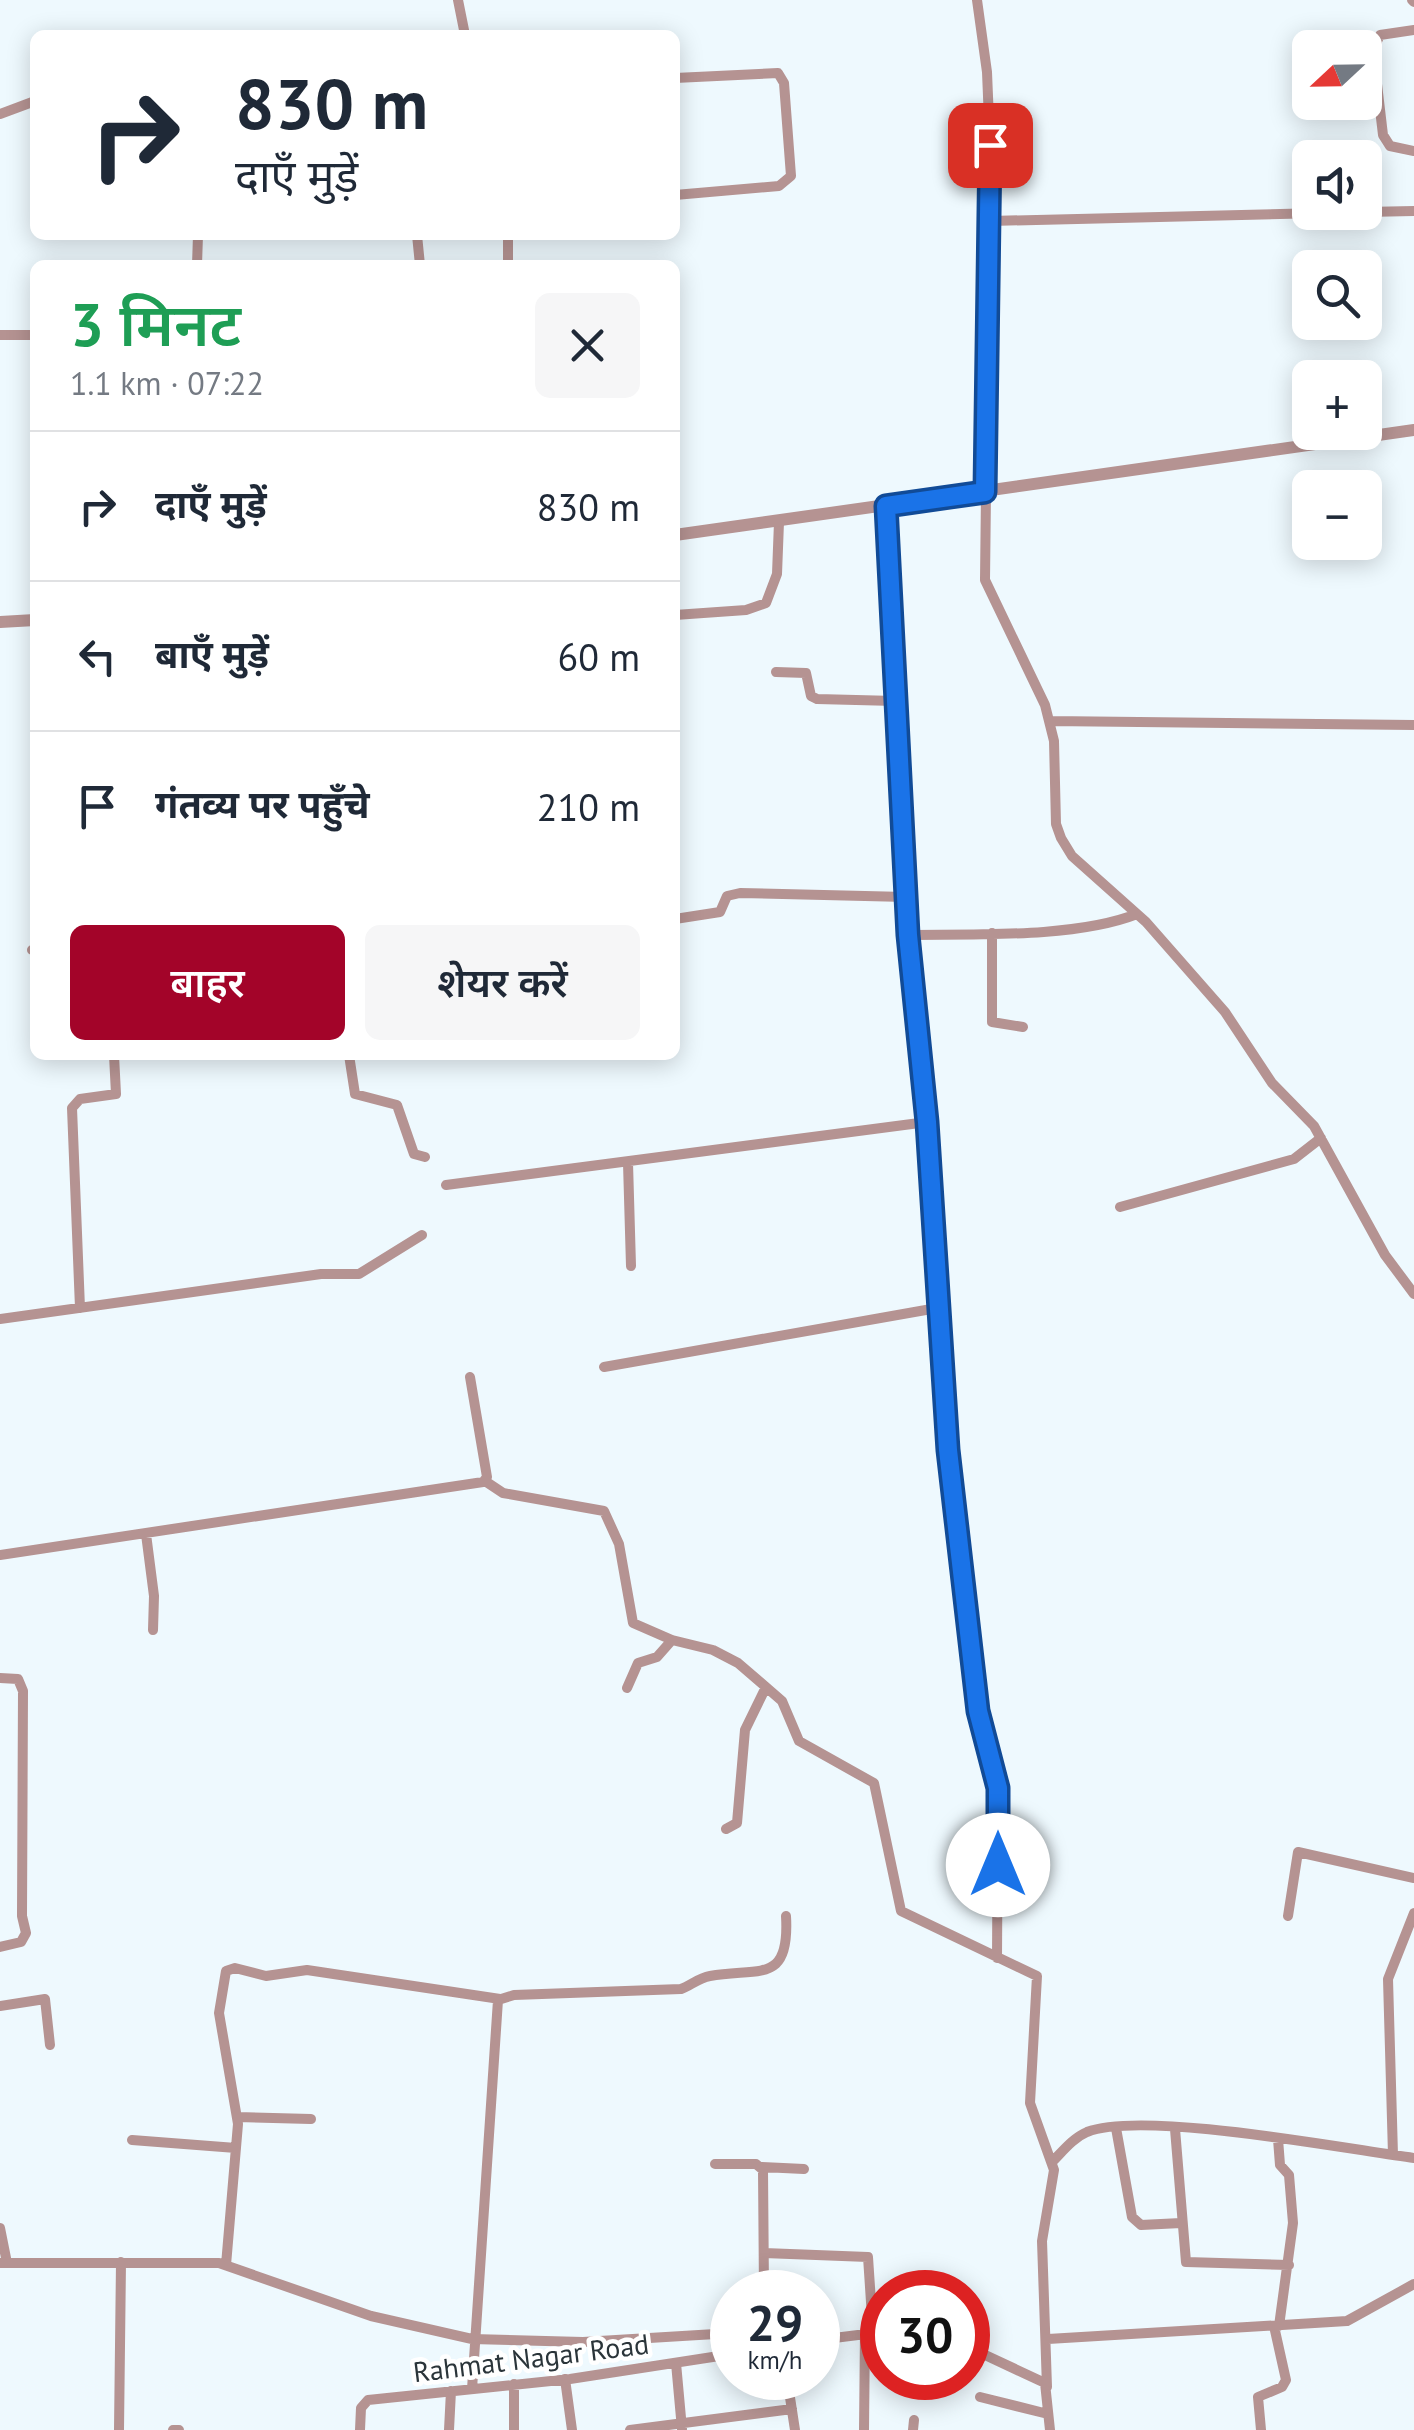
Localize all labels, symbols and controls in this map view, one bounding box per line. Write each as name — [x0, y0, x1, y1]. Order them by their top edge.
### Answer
north arrow — [1292, 30, 1382, 120]
map controls — [1292, 30, 1382, 560]
text: 830 m — [235, 58, 428, 148]
icon: right — [70, 70, 200, 200]
pin — [948, 103, 1033, 188]
icon: arrive — [963, 118, 1018, 173]
button: sound — [1292, 140, 1382, 230]
text: दाएँ मुड़ें — [235, 146, 358, 204]
button: search — [1292, 250, 1382, 340]
text: 3 मिनट — [70, 285, 241, 363]
button: close — [535, 293, 640, 398]
button: + — [1292, 360, 1382, 450]
text: 1.1 km · 07:22 — [70, 362, 264, 404]
button: − — [1292, 470, 1382, 560]
icon: right — [70, 479, 125, 534]
text: दाएँ मुड़ें — [155, 479, 267, 528]
text: 830 m — [537, 482, 640, 531]
icon: left — [70, 629, 125, 684]
text: बाएँ मुड़ें — [155, 629, 269, 678]
text: 60 m — [558, 632, 640, 681]
icon: arrive — [70, 779, 125, 834]
text: गंतव्य पर पहुँचे — [155, 779, 370, 828]
text: 210 m — [537, 782, 640, 831]
button: बाहर — [70, 925, 345, 1040]
button: शेयर करें — [365, 925, 640, 1040]
position arrow — [946, 1813, 1050, 1917]
speed limit sign: 30 — [860, 2270, 990, 2400]
text: 29 — [747, 2290, 803, 2355]
street label: Rahmat Nagar Road — [411, 2325, 651, 2390]
text: km/h — [748, 2344, 802, 2376]

